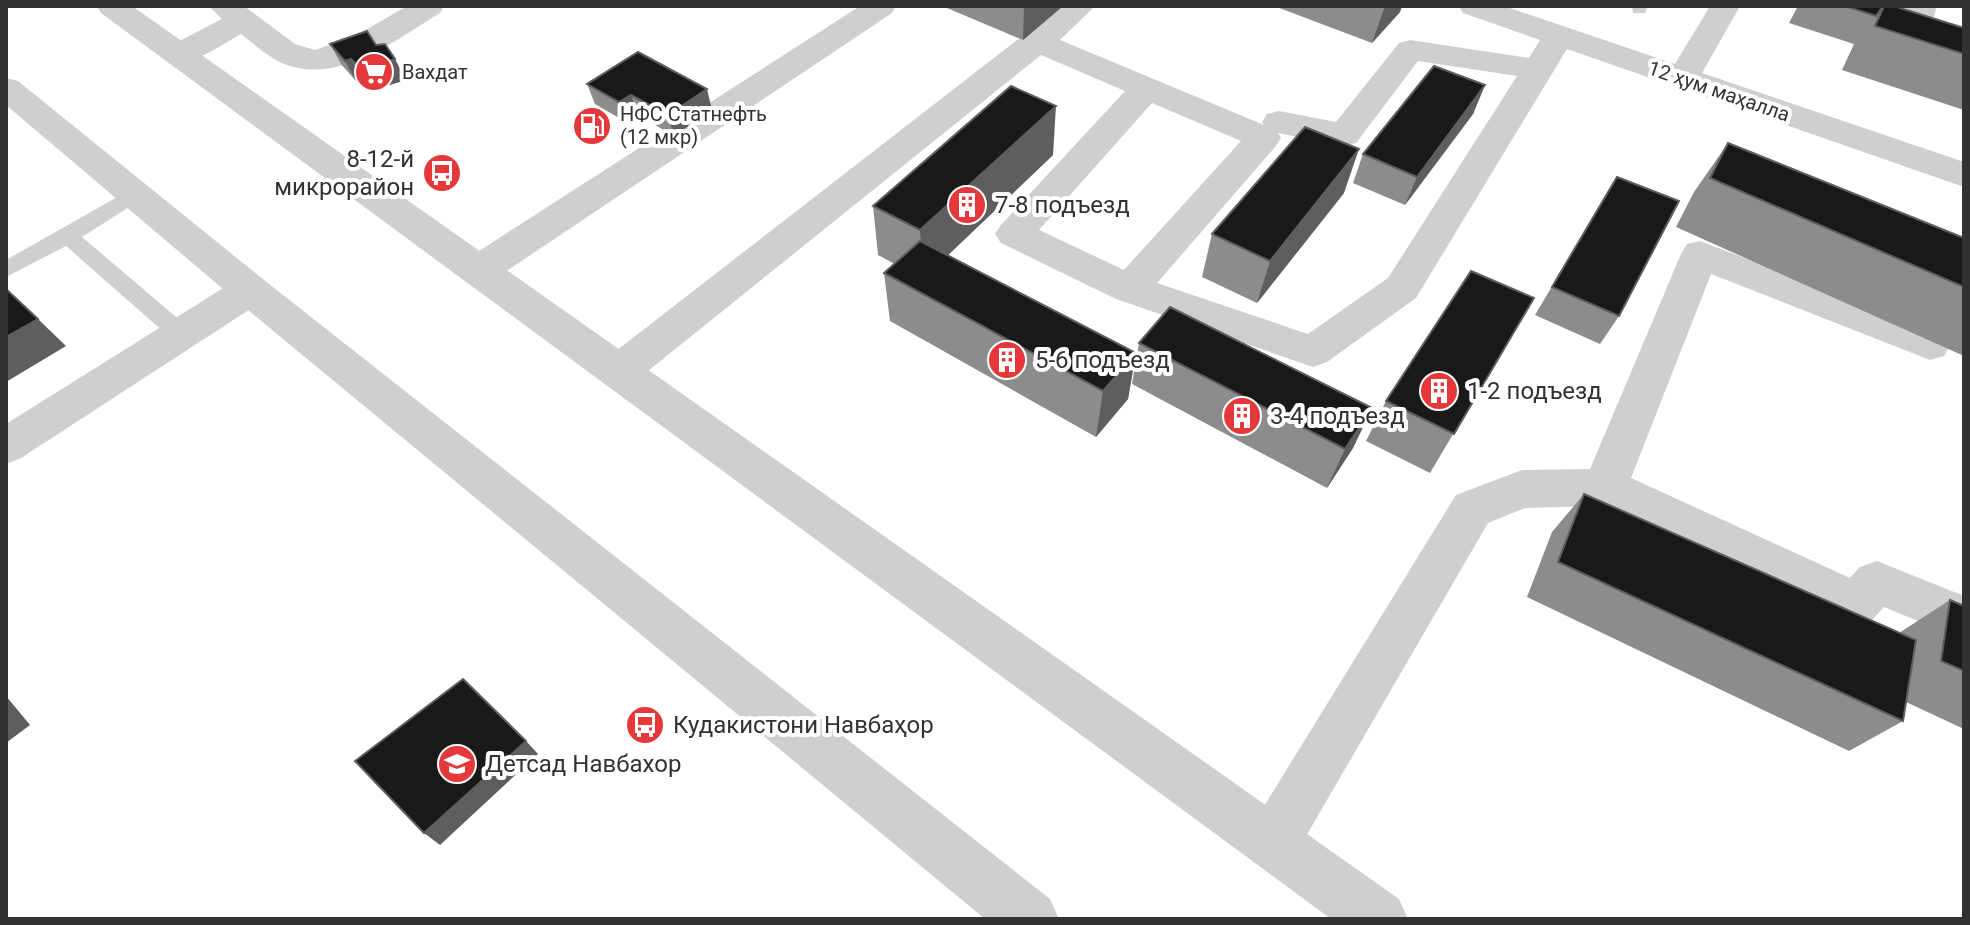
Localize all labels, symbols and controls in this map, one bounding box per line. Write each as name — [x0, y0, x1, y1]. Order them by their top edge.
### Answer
supermarket icon: Вахдат — [353, 51, 395, 93]
street label: 12 ҳум маҳалла — [1645, 56, 1793, 126]
place label: Вахдат — [402, 60, 468, 84]
place label: НФС Статнефть (12 мкр) — [620, 102, 767, 149]
fuel station icon: НФС Статнефть (12 мкр) — [571, 105, 613, 147]
place label: 8-12-й микрорайон — [274, 145, 414, 201]
bus stop icon: 8-12-й микрорайон — [421, 152, 463, 194]
building icon: 7-8 подъезд — [946, 184, 988, 226]
place label: 7-8 подъезд — [995, 191, 1130, 219]
building icon: 5-6 подъезд — [986, 339, 1028, 381]
place label: 5-6 подъезд — [1035, 346, 1170, 374]
building icon: 1-2 подъезд — [1418, 370, 1460, 412]
place label: 1-2 подъезд — [1467, 377, 1602, 405]
building icon: 3-4 подъезд — [1221, 395, 1263, 437]
place label: 3-4 подъезд — [1270, 402, 1405, 430]
bus stop icon: Кудакистони Навбаҳор — [624, 704, 666, 746]
place label: Кудакистони Навбаҳор — [673, 711, 934, 739]
school or university icon: Детсад Навбахор — [436, 743, 478, 785]
place label: Детсад Навбахор — [485, 750, 681, 778]

